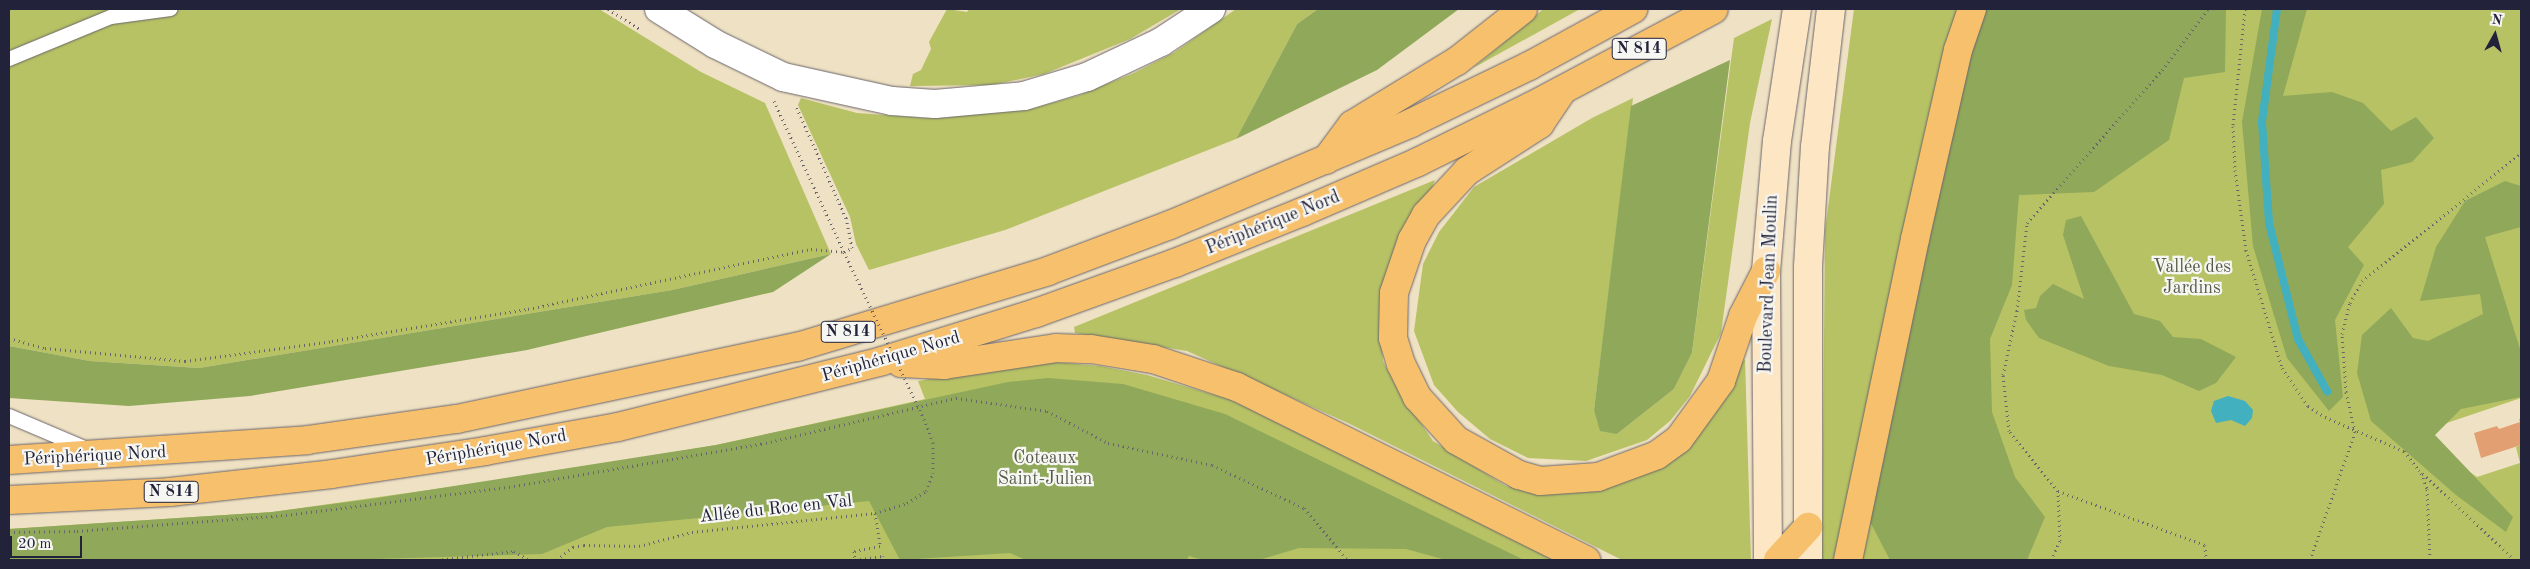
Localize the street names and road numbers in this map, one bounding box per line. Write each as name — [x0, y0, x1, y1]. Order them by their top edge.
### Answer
road number: N 814 — [1612, 36, 1666, 62]
street label: Périphérique Nord — [1203, 186, 1343, 260]
street label: Boulevard Jean Moulin — [1755, 194, 1783, 374]
road number: N 814 — [820, 318, 876, 346]
street label: Périphérique Nord — [819, 327, 963, 387]
street label: Périphérique Nord — [424, 425, 568, 471]
street label: Périphérique Nord — [23, 441, 167, 471]
road number: N 814 — [144, 478, 198, 506]
street label: Allée du Roc en Val — [699, 490, 853, 528]

